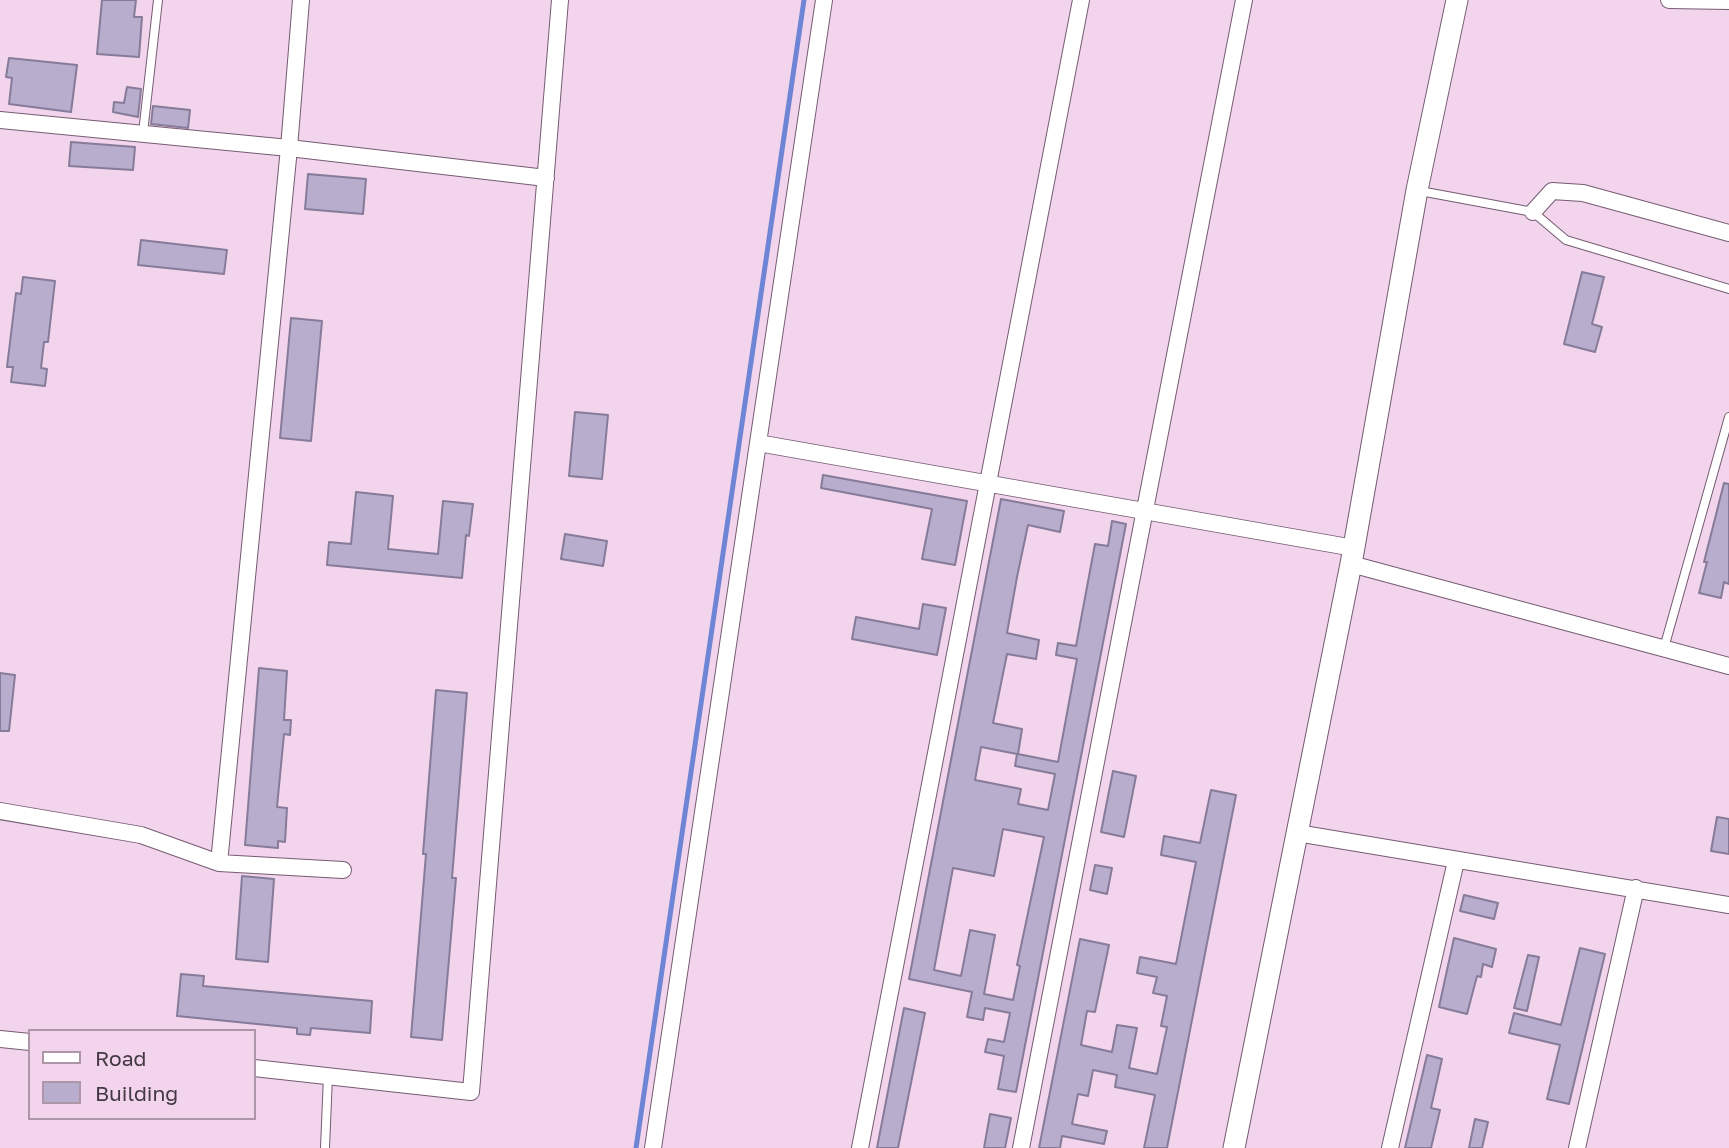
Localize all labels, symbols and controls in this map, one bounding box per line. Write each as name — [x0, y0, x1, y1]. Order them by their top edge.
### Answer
legend — [28, 1029, 256, 1120]
text: Road — [95, 1045, 146, 1071]
text: Building — [95, 1080, 178, 1106]

